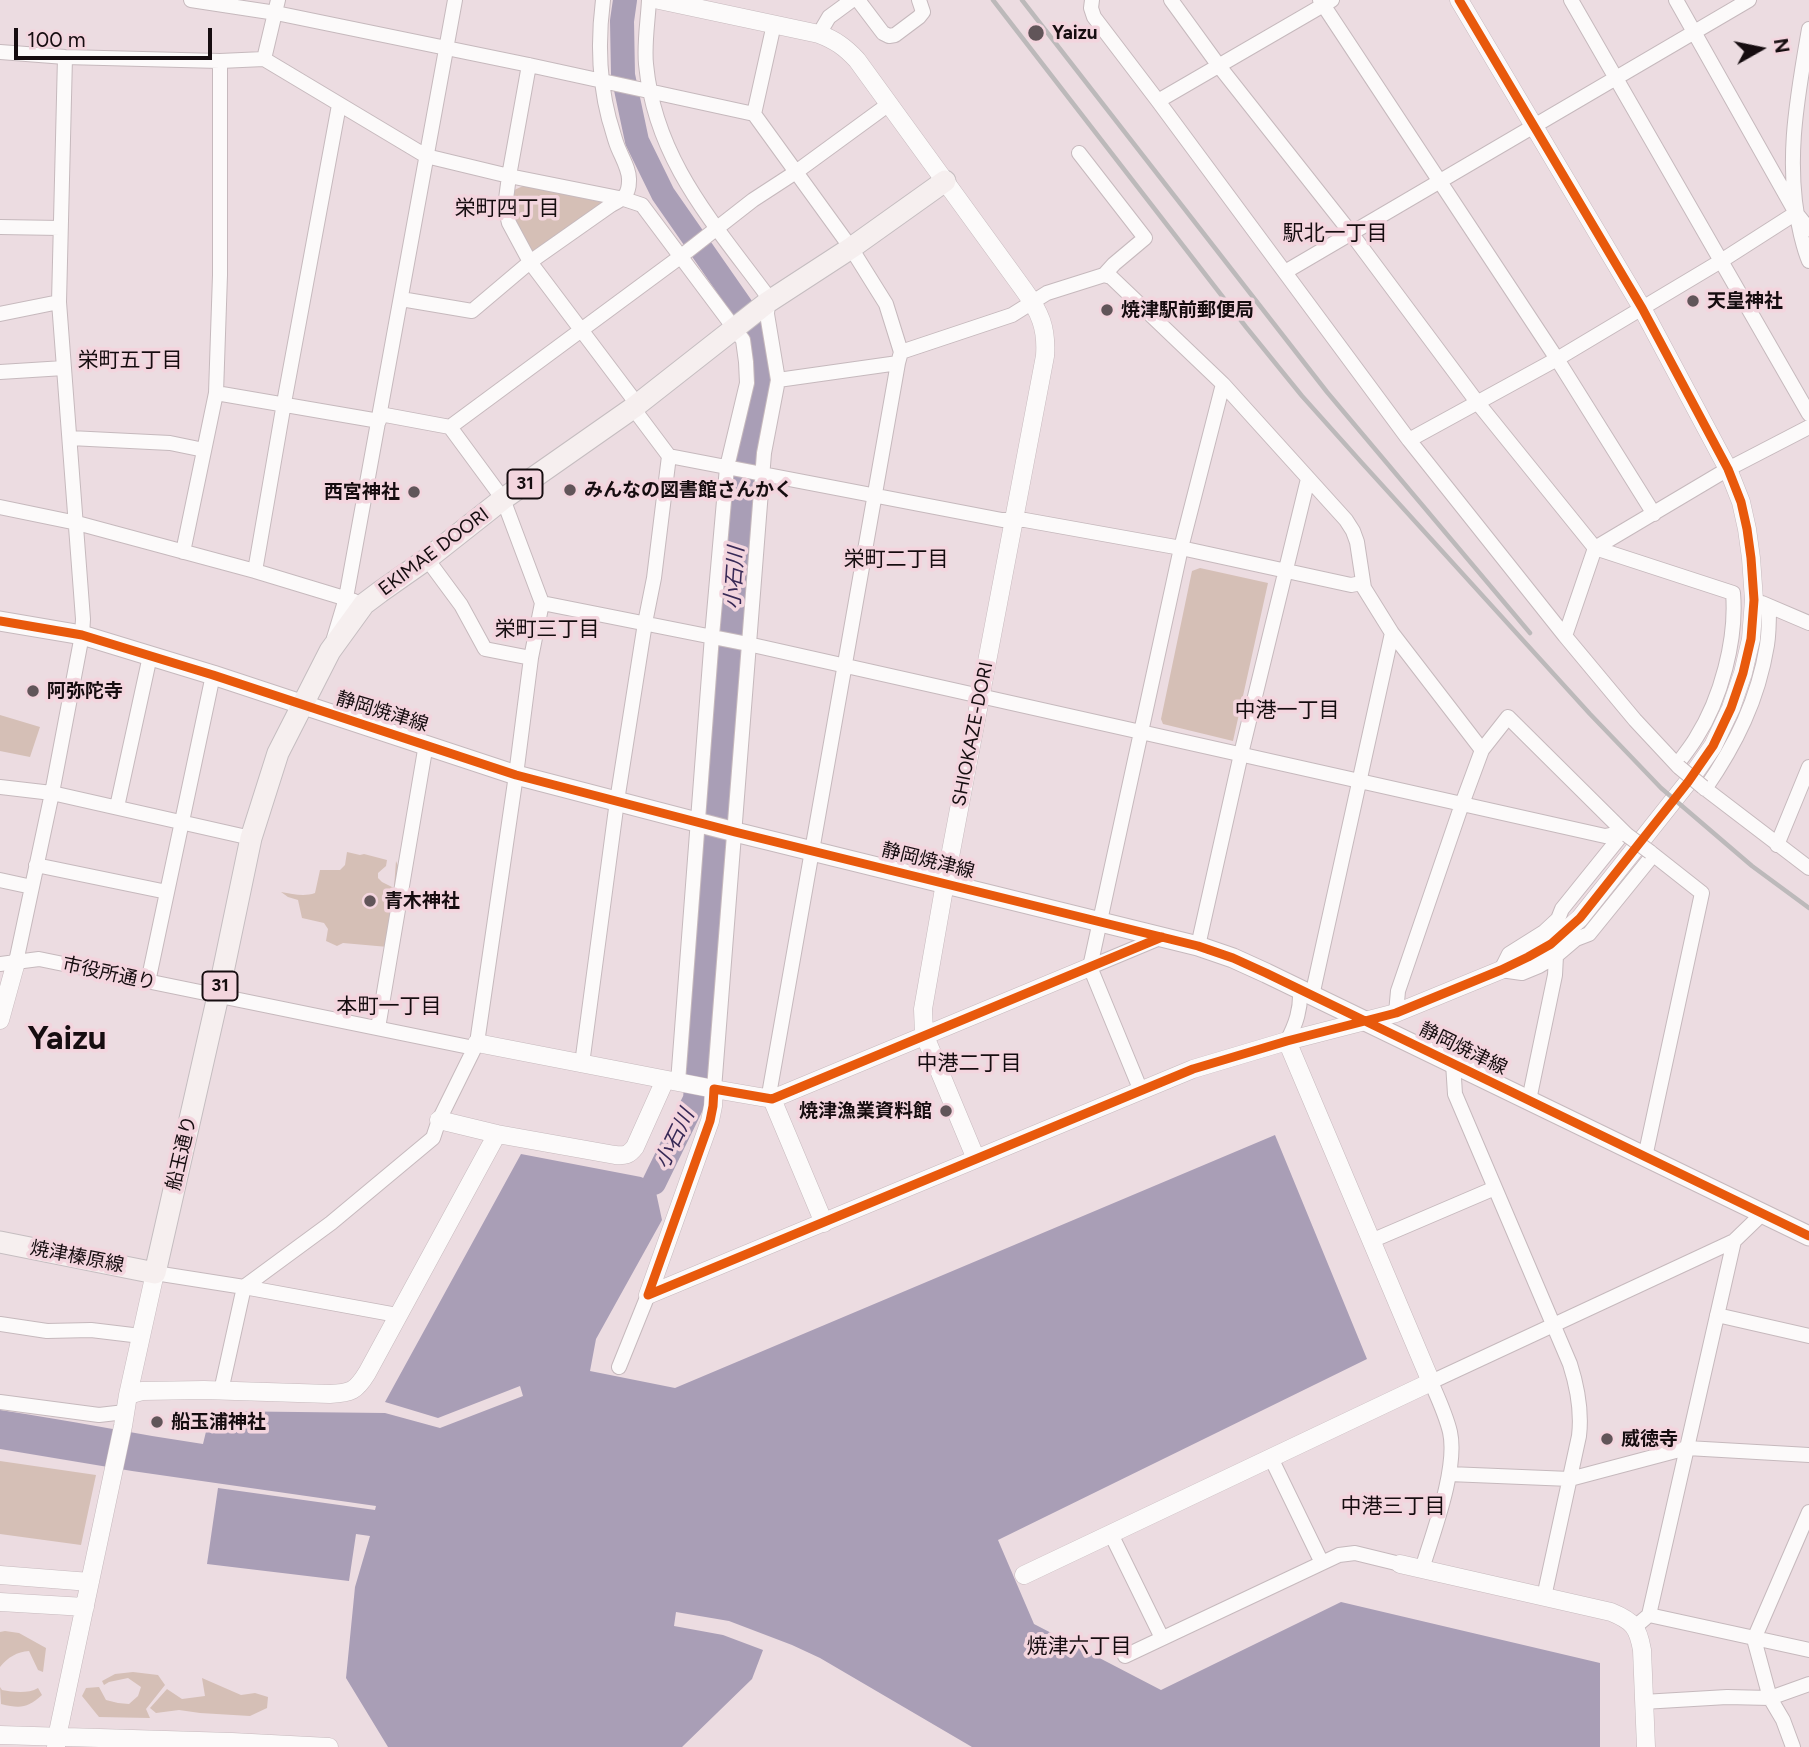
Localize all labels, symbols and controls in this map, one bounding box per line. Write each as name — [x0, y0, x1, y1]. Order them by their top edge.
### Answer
scale bar — [18, 14, 215, 58]
north arrow — [1725, 14, 1795, 84]
place label: Yaizu — [1052, 22, 1098, 44]
marker: Yaizu — [1026, 23, 1046, 43]
text: 100 m — [27, 27, 86, 52]
text: N — [1769, 37, 1794, 55]
district label: 栄町四丁目 — [455, 196, 559, 222]
district label: 駅北一丁目 — [1283, 221, 1387, 247]
place label: 天皇神社 — [1707, 290, 1783, 312]
marker: 天皇神社 — [1685, 293, 1701, 309]
place label: 焼津駅前郵便局 — [1121, 299, 1254, 321]
marker: 焼津駅前郵便局 — [1099, 302, 1115, 318]
district label: 栄町五丁目 — [78, 348, 182, 374]
road number: 31 — [508, 470, 542, 498]
place label: みんなの図書館さんかく — [584, 479, 793, 501]
place label: 西宮神社 — [324, 481, 400, 503]
marker: みんなの図書館さんかく — [562, 482, 578, 498]
marker: 西宮神社 — [406, 484, 422, 500]
street label: EKIMAE DOORI — [374, 503, 494, 601]
water label: 小石川 — [720, 546, 750, 610]
district label: 栄町二丁目 — [844, 547, 948, 573]
district label: 栄町三丁目 — [495, 617, 599, 643]
street label: SHIOKAZE-DORI — [948, 660, 998, 808]
place label: 阿弥陀寺 — [47, 680, 123, 702]
marker: 阿弥陀寺 — [25, 683, 41, 699]
street label: 静岡焼津線 — [333, 687, 431, 737]
district label: 中港一丁目 — [1235, 698, 1339, 724]
street label: 静岡焼津線 — [879, 838, 977, 884]
place label: 青木神社 — [384, 890, 460, 912]
marker: 青木神社 — [362, 893, 378, 909]
street label: 市役所通り — [60, 953, 158, 995]
road number: 31 — [202, 972, 238, 1001]
district label: 本町一丁目 — [337, 994, 441, 1020]
street label: 静岡焼津線 — [1415, 1018, 1511, 1080]
district label: Yaizu — [27, 1019, 107, 1059]
district label: 中港二丁目 — [917, 1051, 1021, 1077]
place label: 焼津漁業資料館 — [799, 1100, 932, 1122]
marker: 焼津漁業資料館 — [938, 1103, 954, 1119]
water label: 小石川 — [650, 1105, 700, 1173]
street label: 船玉通り — [162, 1113, 202, 1193]
street label: 焼津榛原線 — [28, 1237, 126, 1277]
place label: 船玉浦神社 — [171, 1411, 266, 1433]
marker: 船玉浦神社 — [149, 1414, 165, 1430]
place label: 威徳寺 — [1621, 1428, 1678, 1450]
marker: 威徳寺 — [1599, 1431, 1615, 1447]
district label: 中港三丁目 — [1341, 1494, 1445, 1520]
district label: 焼津六丁目 — [1027, 1634, 1131, 1660]

